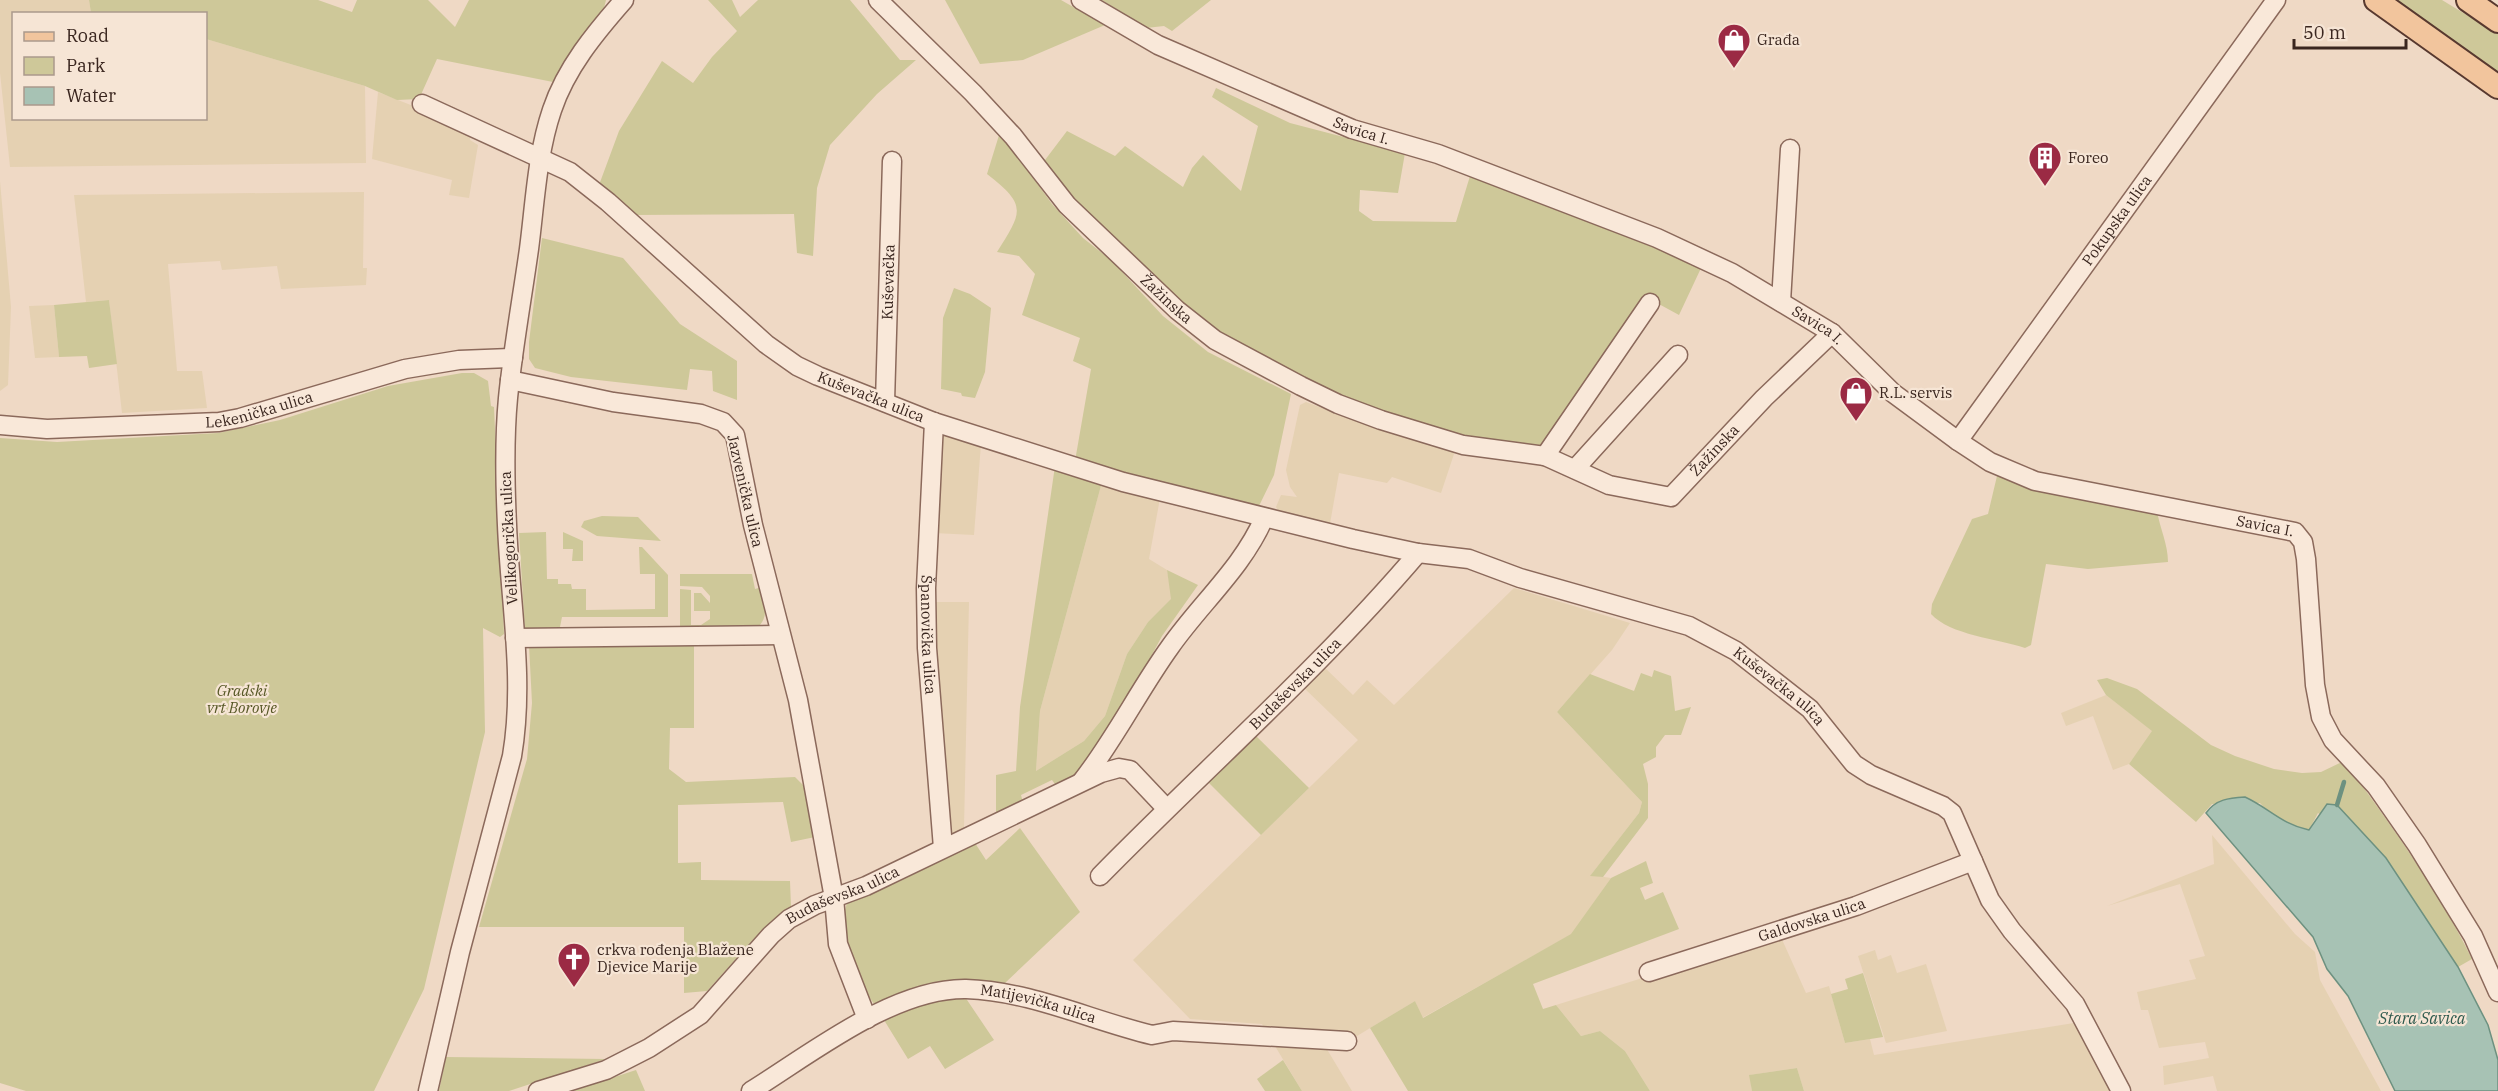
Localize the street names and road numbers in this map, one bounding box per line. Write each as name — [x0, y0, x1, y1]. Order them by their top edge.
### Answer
street label: Savica I. — [1330, 112, 1392, 148]
street label: Pokupska ulica — [2078, 171, 2156, 269]
street label: Kuševačka — [877, 244, 899, 320]
street label: Žažinska — [1137, 270, 1196, 327]
street label: Savica I. — [1789, 301, 1848, 349]
street label: Kuševačka ulica — [815, 367, 927, 426]
street label: Lekenička ulica — [205, 387, 315, 432]
street label: Žažinska — [1685, 420, 1743, 480]
street label: Jazvenička ulica — [723, 433, 768, 549]
street label: Velikogorička ulica — [496, 471, 521, 605]
street label: Savica I. — [2235, 511, 2296, 541]
street label: Španovička ulica — [917, 575, 941, 695]
street label: Budaševska ulica — [1245, 634, 1345, 733]
street label: Kuševačka ulica — [1730, 643, 1829, 729]
street label: Budaševska ulica — [782, 861, 902, 928]
street label: Galdovska ulica — [1756, 893, 1868, 946]
street label: Matijevička ulica — [979, 980, 1099, 1027]

